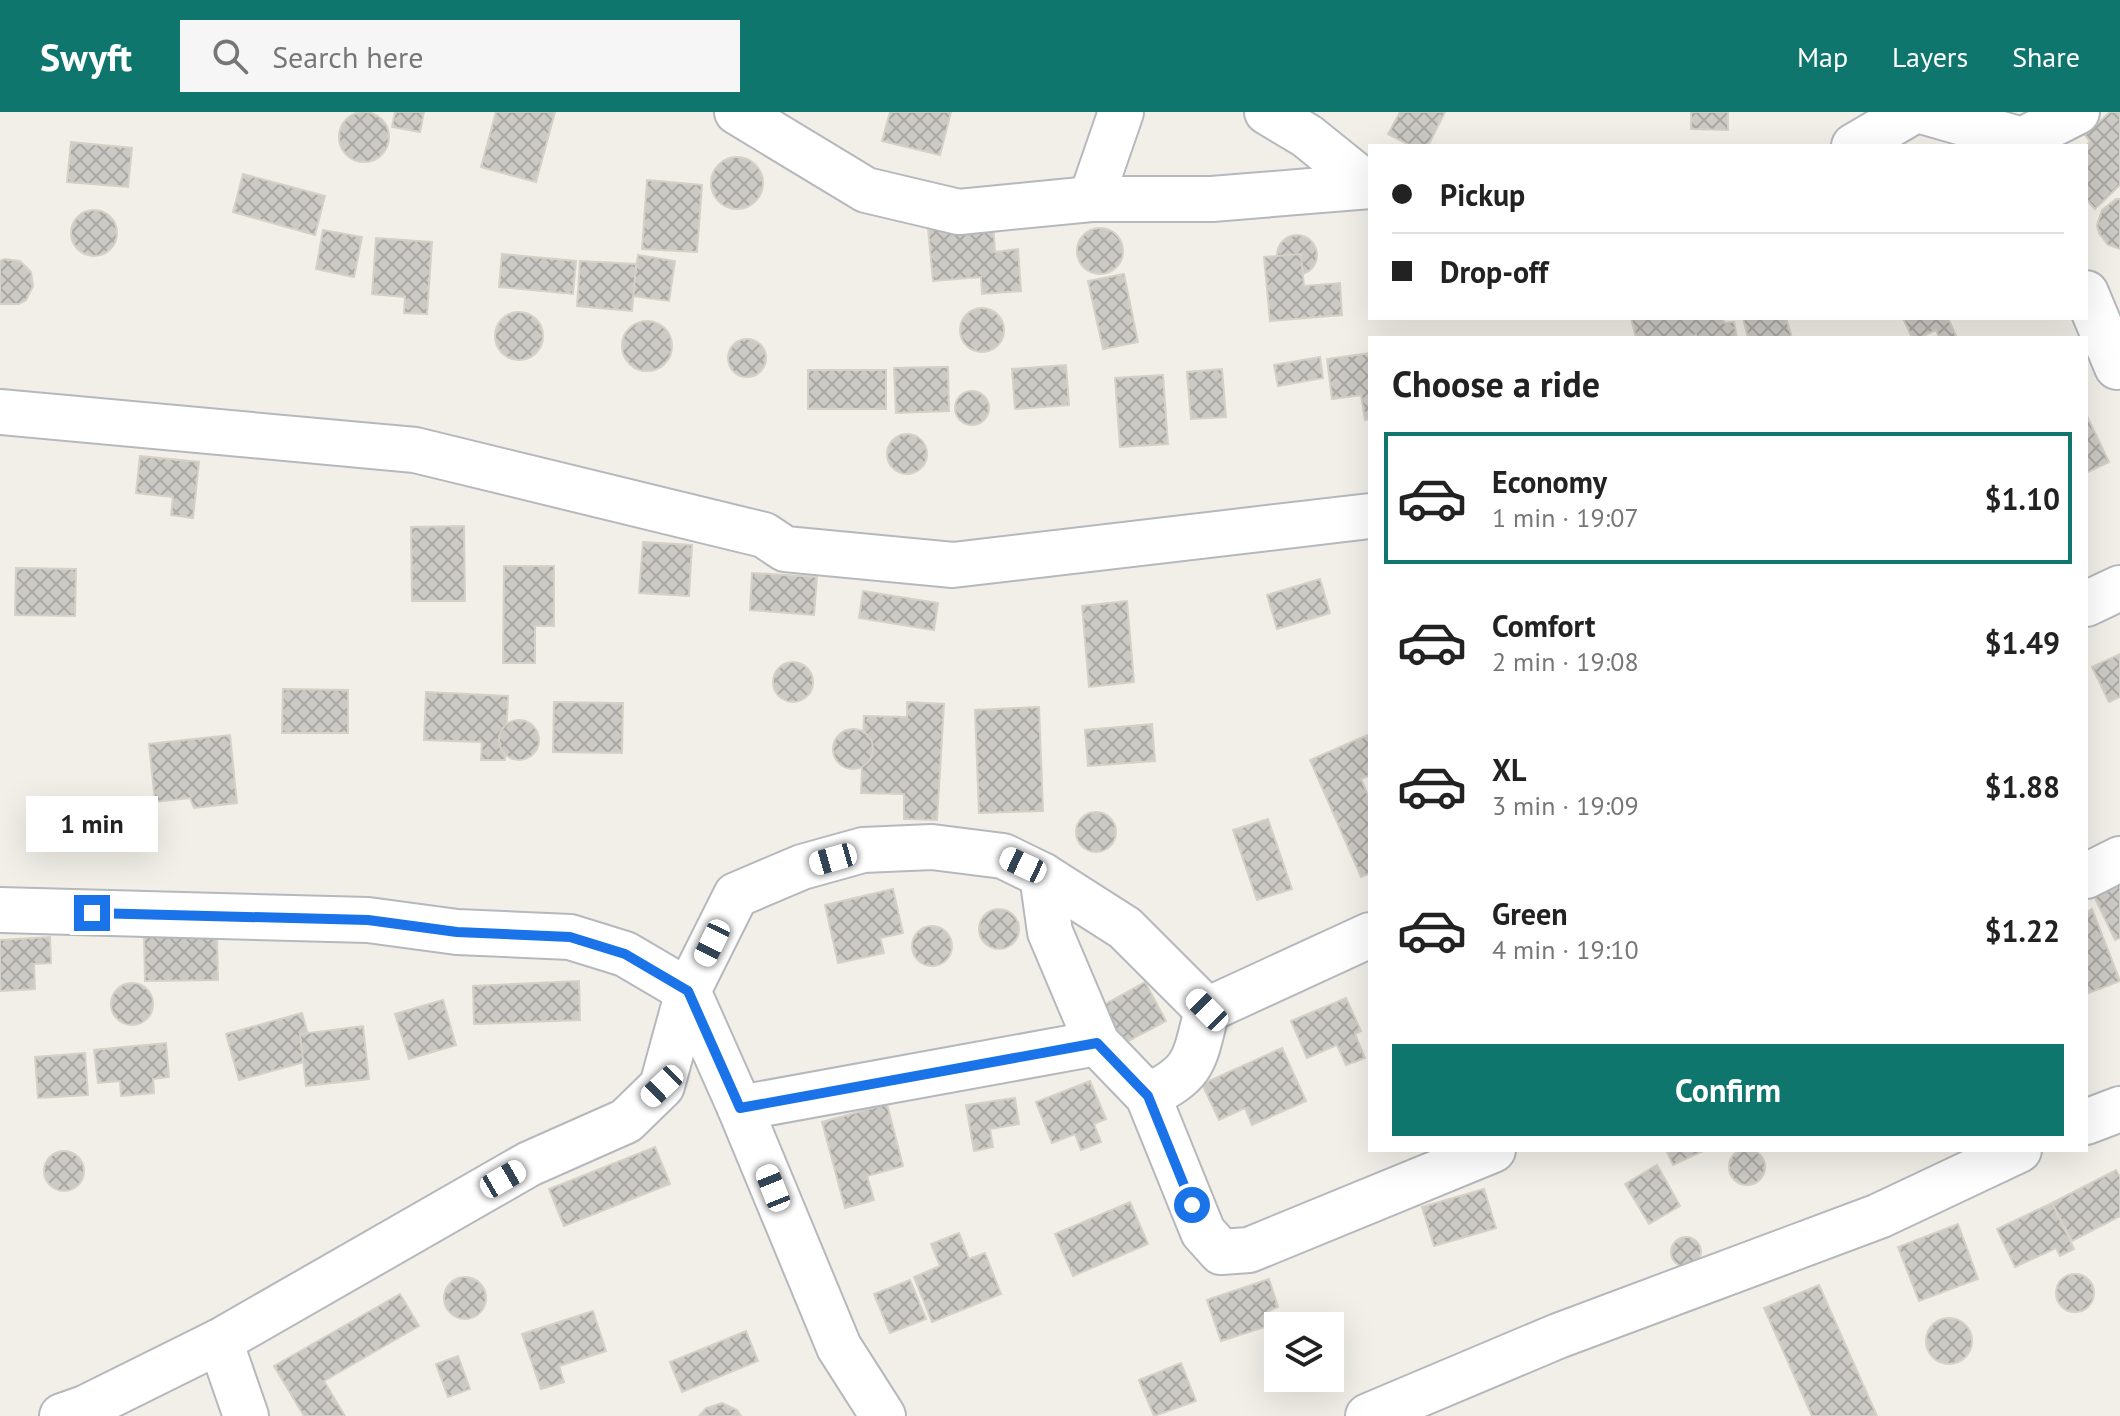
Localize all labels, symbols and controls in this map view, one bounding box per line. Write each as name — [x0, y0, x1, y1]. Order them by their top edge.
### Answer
search box — [180, 20, 740, 92]
text: Swyft — [40, 32, 132, 81]
icon: search — [208, 34, 252, 78]
text: Search here — [272, 37, 423, 76]
text: Map — [1797, 38, 1848, 75]
text: Layers — [1892, 38, 1968, 75]
text: Share — [2012, 38, 2080, 75]
text: Pickup — [1440, 175, 1525, 214]
text: Drop-off — [1440, 252, 1548, 291]
text: Choose a ride — [1392, 360, 1600, 407]
icon: car — [1396, 462, 1468, 534]
text: Economy — [1492, 462, 1607, 501]
text: $1.10 — [1985, 479, 2060, 518]
text: 1 min · 19:07 — [1492, 501, 1639, 534]
icon: car — [1396, 606, 1468, 678]
text: Comfort — [1492, 606, 1595, 645]
text: $1.49 — [1985, 623, 2060, 662]
text: 2 min · 19:08 — [1492, 645, 1639, 678]
icon: car — [1396, 750, 1468, 822]
text: XL — [1492, 750, 1526, 789]
text: $1.88 — [1985, 767, 2060, 806]
text: 3 min · 19:09 — [1492, 789, 1639, 822]
callout: 1 min — [26, 797, 158, 853]
text: 1 min — [60, 807, 124, 840]
car — [807, 841, 859, 877]
car — [996, 844, 1050, 886]
icon: car — [1396, 894, 1468, 966]
text: Green — [1492, 894, 1567, 933]
route end — [74, 895, 110, 931]
text: $1.22 — [1985, 911, 2060, 950]
car — [691, 916, 733, 970]
text: 4 min · 19:10 — [1492, 933, 1639, 966]
car — [1182, 985, 1232, 1035]
button: Confirm — [1392, 1044, 2064, 1136]
car — [636, 1061, 688, 1111]
car — [476, 1157, 530, 1201]
car — [753, 1161, 793, 1215]
route start — [1174, 1187, 1210, 1223]
map controls — [1264, 1312, 1344, 1392]
button: layers — [1264, 1312, 1344, 1392]

